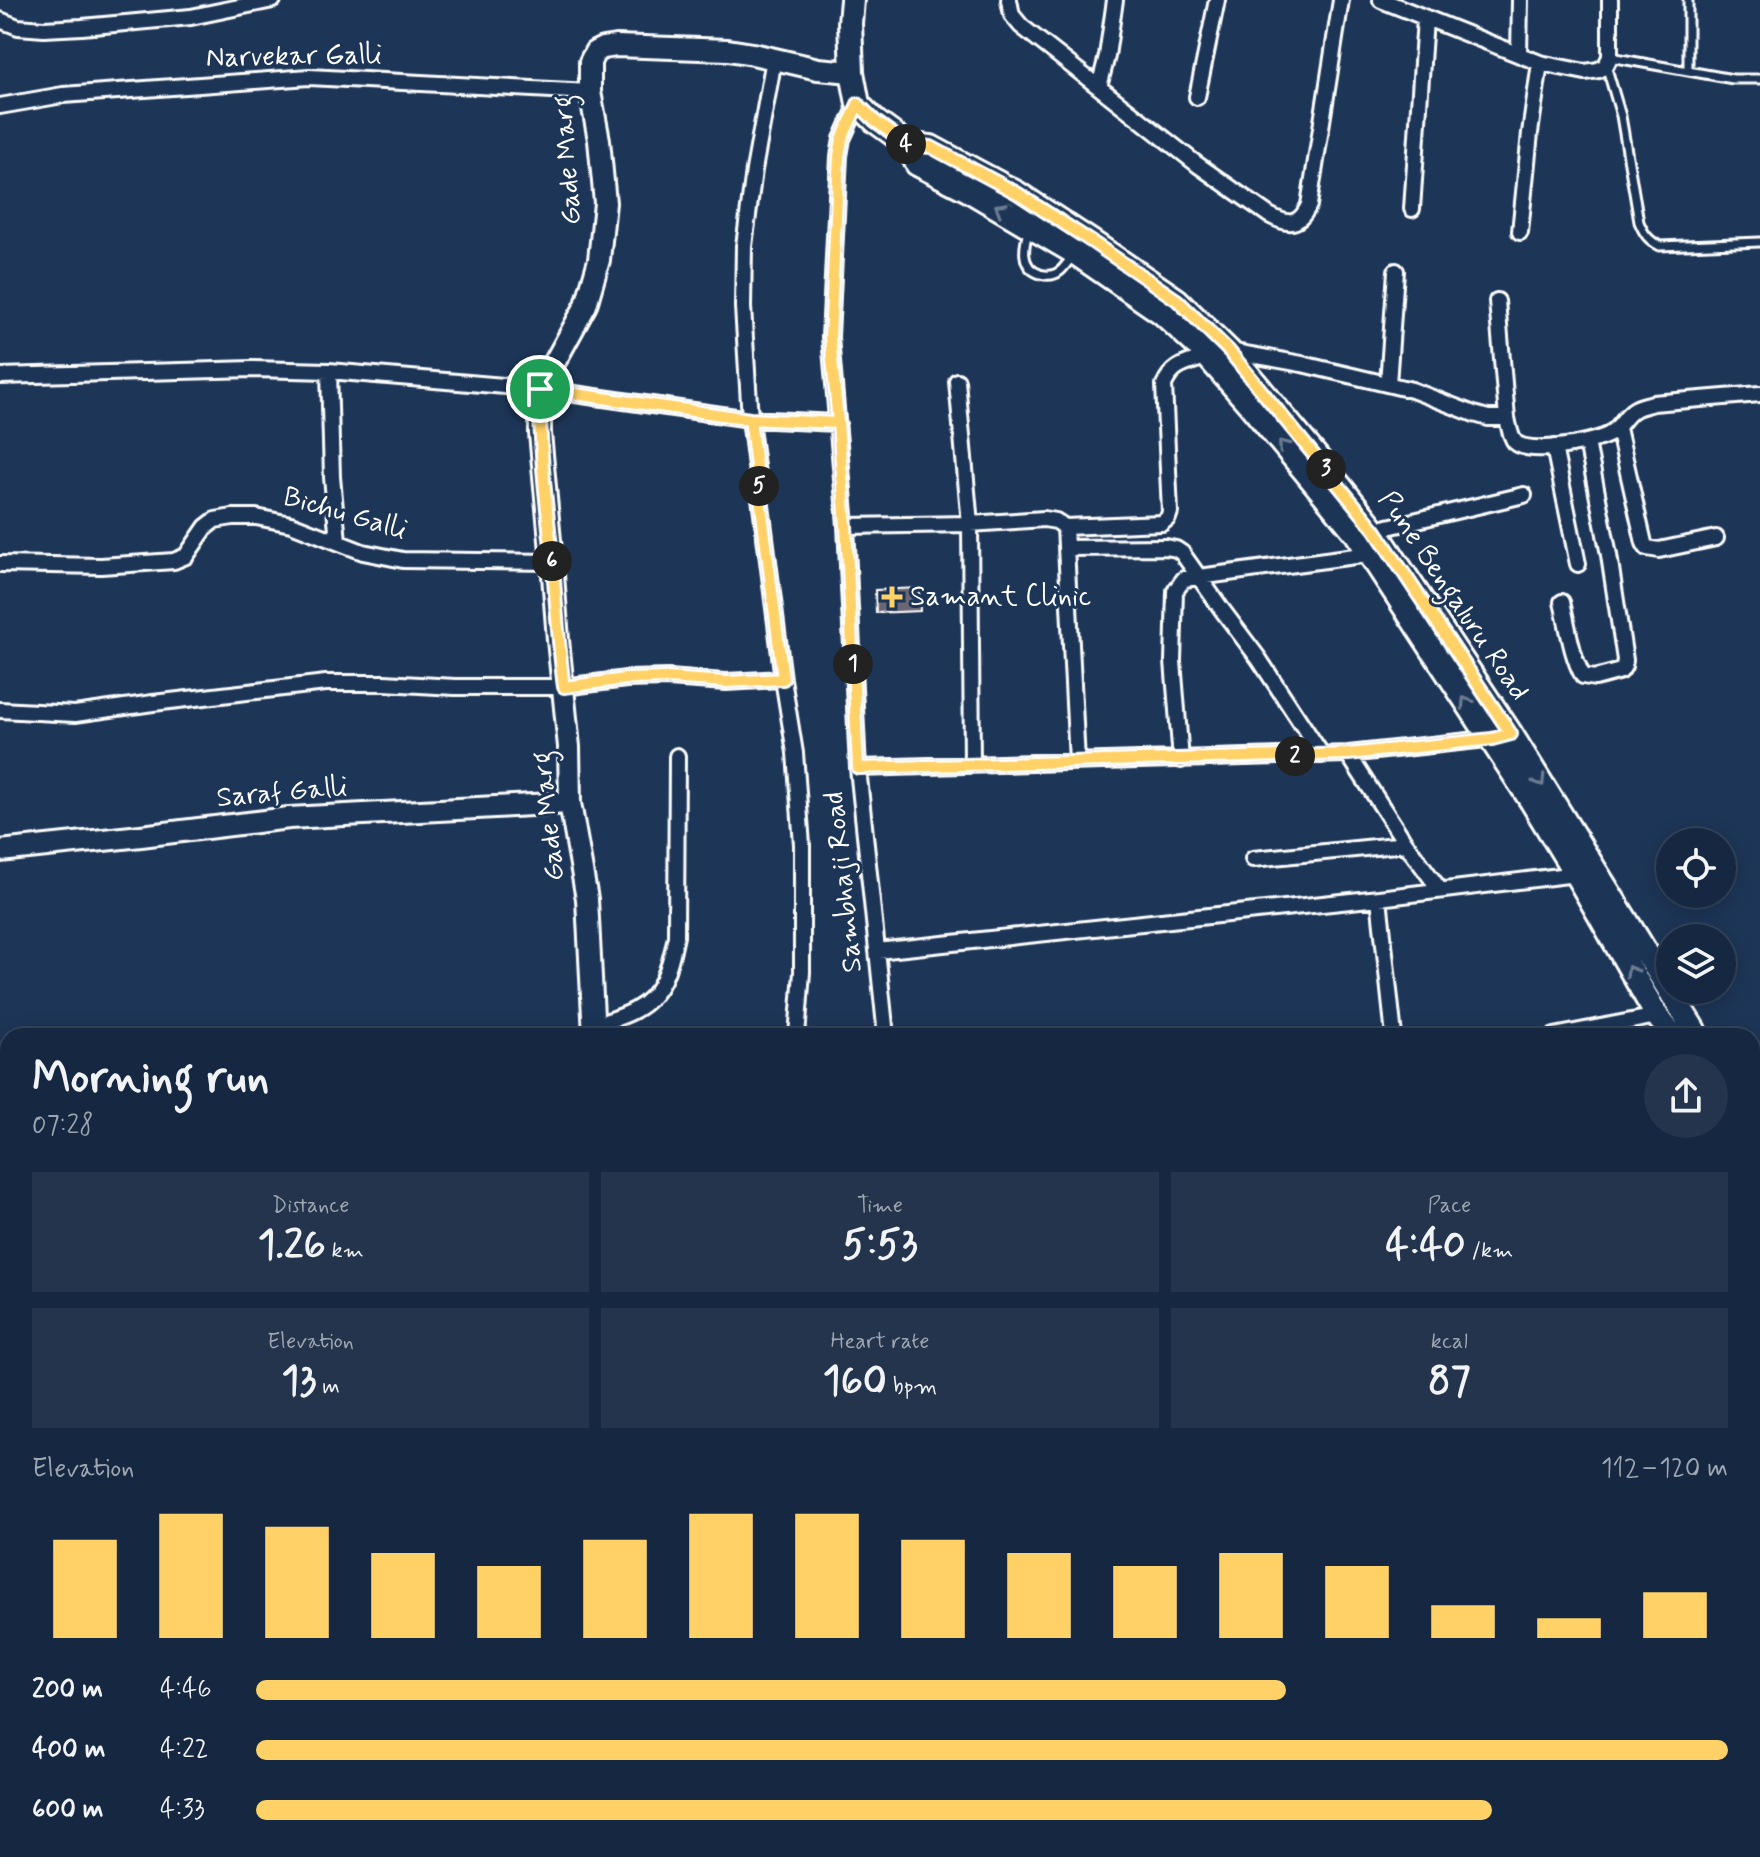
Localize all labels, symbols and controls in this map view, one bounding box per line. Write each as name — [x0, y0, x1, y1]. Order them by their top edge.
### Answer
street label: Narvekar Galli — [206, 37, 382, 77]
street label: Gade Marg — [545, 93, 594, 226]
pin: 4 — [886, 124, 926, 164]
text: 4 — [900, 130, 912, 158]
one-way arrow — [994, 202, 1009, 218]
pin — [506, 355, 574, 423]
icon: arrive — [518, 367, 562, 411]
one-way arrow — [1278, 439, 1293, 454]
pin: 3 — [1306, 449, 1346, 489]
text: 3 — [1321, 455, 1331, 483]
pin: 5 — [739, 466, 779, 506]
text: 5 — [752, 472, 766, 500]
street label: Bichu Galli — [279, 479, 411, 549]
street label: Pune Bengaluru Road — [1367, 484, 1537, 710]
pin: 6 — [532, 541, 572, 581]
text: 6 — [546, 547, 558, 575]
place label: Samant Clinic — [910, 579, 1091, 616]
marker: Samant Clinic — [881, 586, 903, 608]
pin: 1 — [833, 644, 873, 684]
text: 1 — [848, 650, 858, 678]
one-way arrow — [1460, 696, 1475, 711]
pin: 2 — [1275, 736, 1315, 776]
text: 2 — [1290, 742, 1300, 770]
street label: Gade Marg — [524, 749, 577, 883]
street label: Saraf Galli — [215, 769, 349, 817]
one-way arrow — [1531, 772, 1546, 787]
street label: Sambhaji Road — [816, 790, 872, 974]
map controls — [1656, 828, 1736, 1004]
button: locate — [1656, 828, 1736, 908]
button: layers — [1656, 924, 1736, 1004]
one-way arrow — [1626, 964, 1641, 979]
text: Morning run — [32, 1050, 269, 1108]
button: share — [1644, 1054, 1728, 1138]
text: 07:28 — [32, 1109, 94, 1143]
text: Distance — [272, 1192, 349, 1220]
text: Time — [857, 1192, 903, 1220]
text: Pace — [1427, 1192, 1471, 1220]
text: 1.26 — [258, 1220, 326, 1272]
text: 5:53 — [842, 1220, 918, 1272]
text: 4:40 — [1385, 1220, 1466, 1272]
text: km — [326, 1237, 364, 1265]
text: /km — [1466, 1237, 1513, 1265]
text: Elevation — [267, 1328, 354, 1356]
text: Heart rate — [831, 1328, 929, 1356]
text: kcal — [1431, 1328, 1468, 1356]
text: 13 — [282, 1356, 316, 1408]
text: 160 — [823, 1356, 887, 1408]
text: 87 — [1428, 1356, 1471, 1408]
text: m — [316, 1373, 340, 1401]
text: bpm — [887, 1373, 937, 1401]
text: Elevation — [32, 1452, 134, 1486]
text: 112–120 m — [1601, 1452, 1728, 1486]
text: 200 m — [32, 1673, 103, 1707]
text: 4:46 — [160, 1673, 212, 1707]
text: 400 m — [32, 1733, 105, 1767]
text: 4:22 — [160, 1733, 209, 1767]
text: 600 m — [32, 1793, 104, 1827]
text: 4:33 — [160, 1793, 205, 1827]

